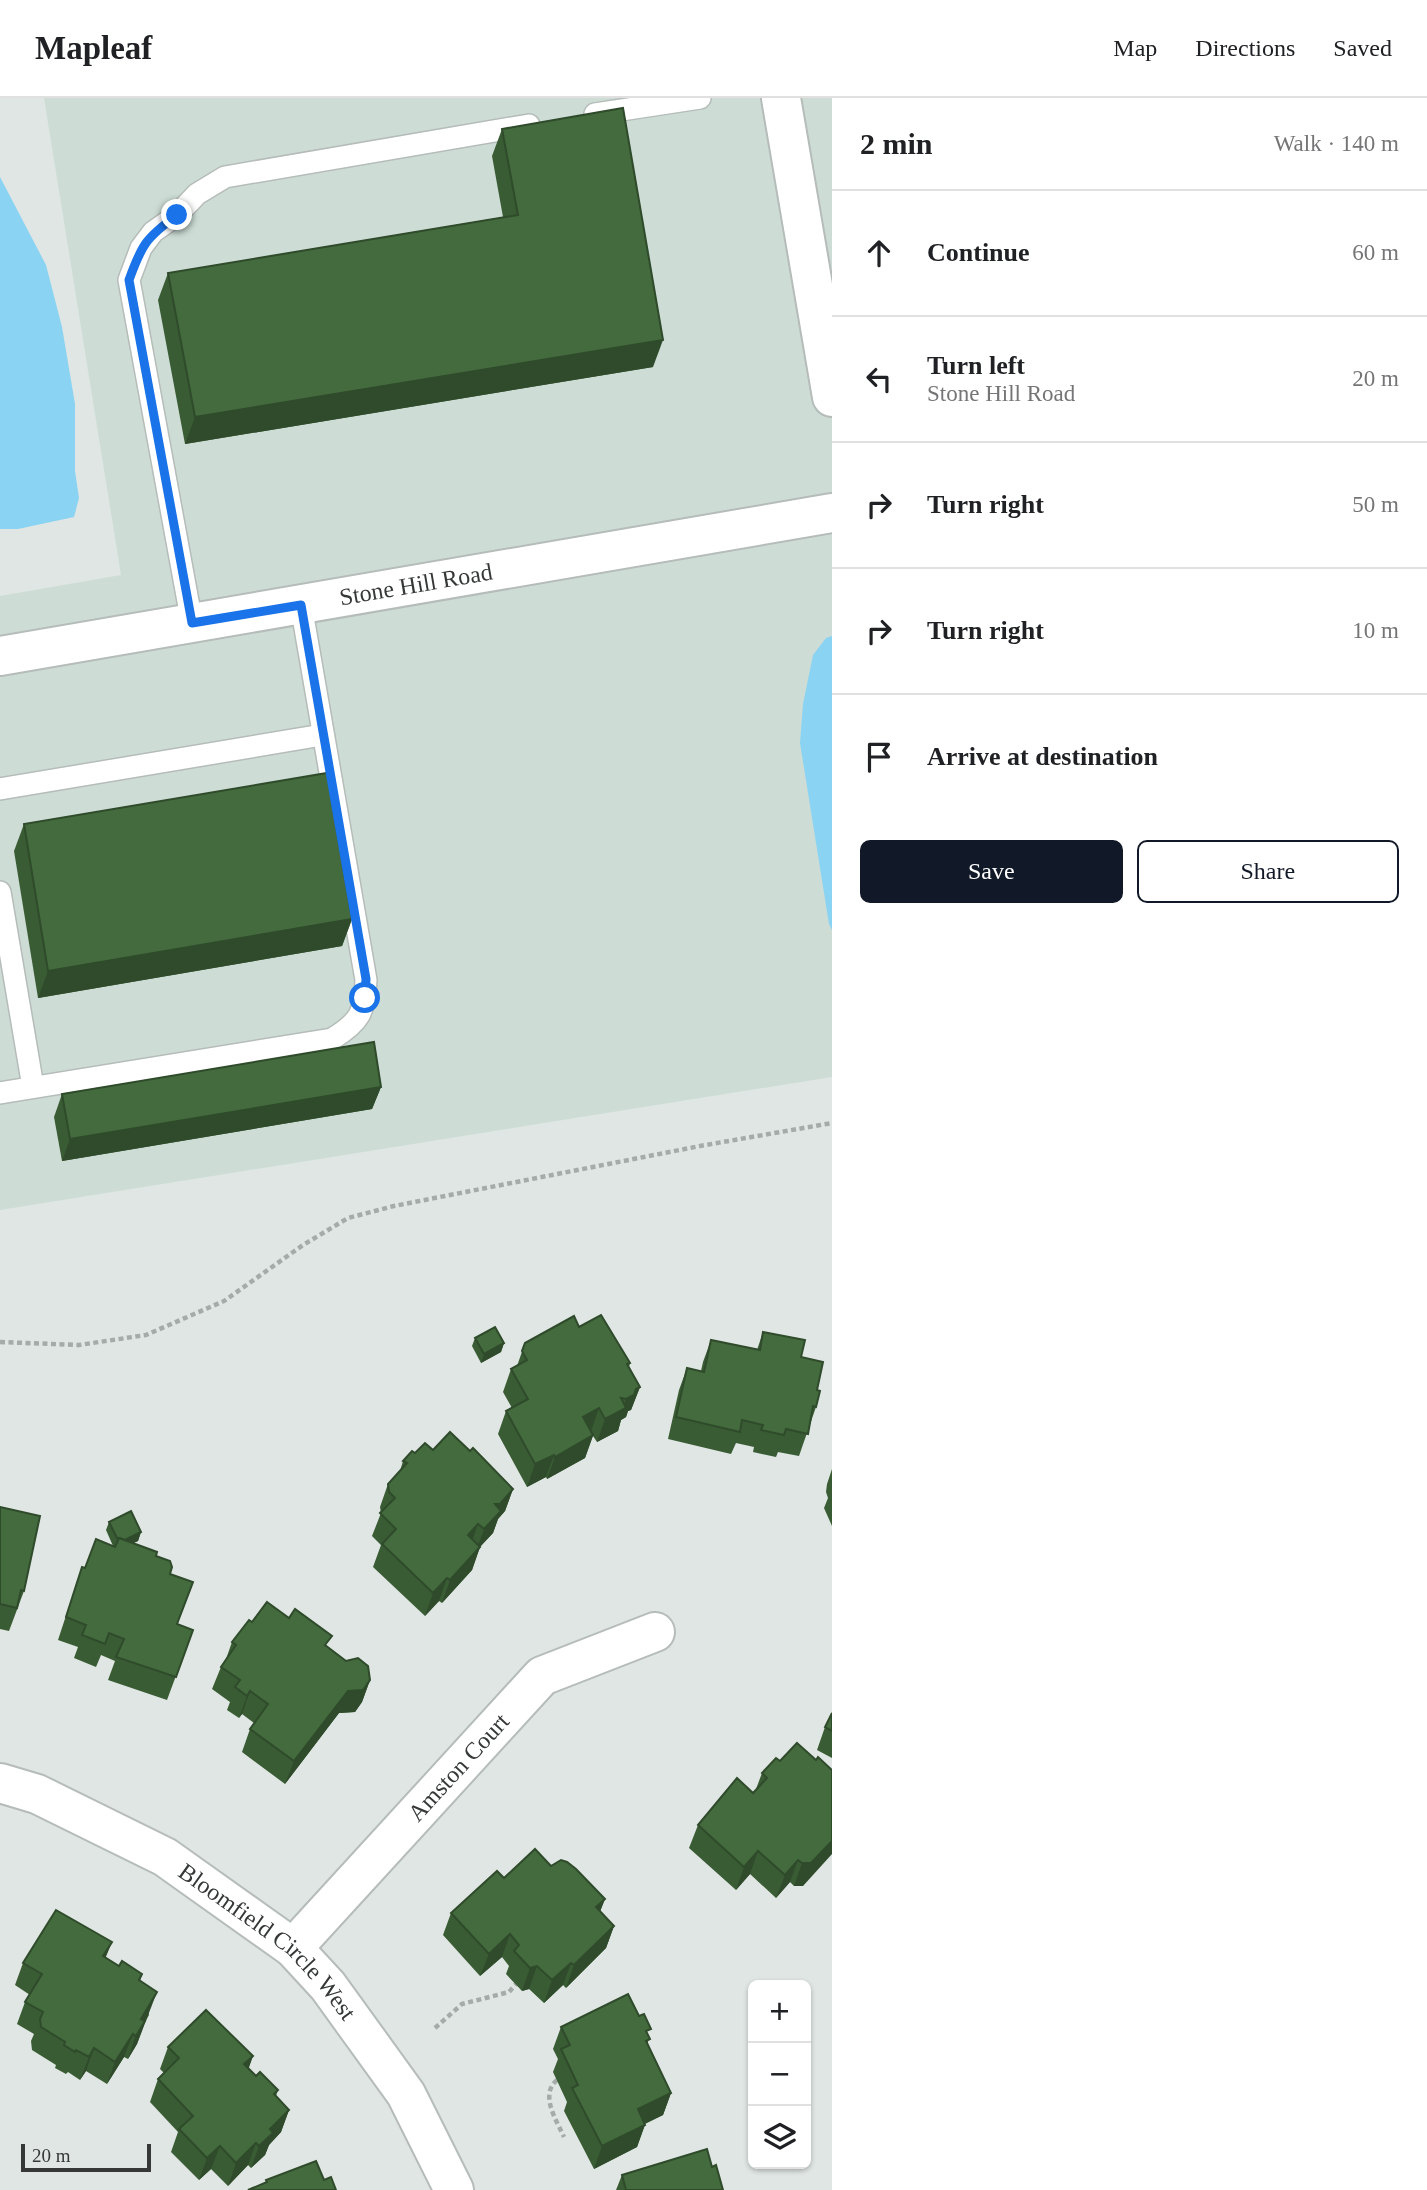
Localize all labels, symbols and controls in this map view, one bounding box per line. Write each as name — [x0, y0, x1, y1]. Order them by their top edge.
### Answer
text: Mapleaf — [35, 30, 152, 66]
text: Map — [1113, 35, 1157, 61]
text: Directions — [1195, 35, 1295, 61]
text: Saved — [1333, 35, 1392, 61]
text: 2 min — [860, 127, 933, 160]
text: Walk · 140 m — [1274, 131, 1399, 156]
route end — [161, 199, 192, 230]
icon: ahead — [860, 234, 898, 272]
text: Continue — [927, 238, 1030, 267]
text: 60 m — [1352, 240, 1399, 265]
text: Turn left — [927, 351, 1025, 380]
icon: left — [860, 360, 898, 398]
text: 20 m — [1352, 366, 1399, 391]
text: Stone Hill Road — [927, 381, 1075, 406]
icon: right — [860, 486, 898, 524]
text: Turn right — [927, 490, 1044, 519]
text: 50 m — [1352, 492, 1399, 517]
street label: Stone Hill Road — [337, 559, 494, 610]
icon: right — [860, 612, 898, 650]
text: Turn right — [927, 616, 1044, 645]
text: 10 m — [1352, 618, 1399, 643]
icon: arrive — [860, 738, 898, 776]
text: Arrive at destination — [927, 742, 1158, 771]
button: Save — [860, 840, 1123, 903]
button: Share — [1137, 840, 1399, 903]
route start — [349, 982, 380, 1013]
street label: Amston Court — [403, 1708, 514, 1826]
street label: Bloomfield Circle West — [174, 1858, 361, 2025]
map controls — [748, 1980, 811, 2169]
button: + — [748, 1980, 811, 2043]
button: − — [748, 2043, 811, 2106]
button: layers — [748, 2106, 811, 2169]
scale bar — [21, 2141, 150, 2173]
text: 20 m — [32, 2145, 71, 2166]

